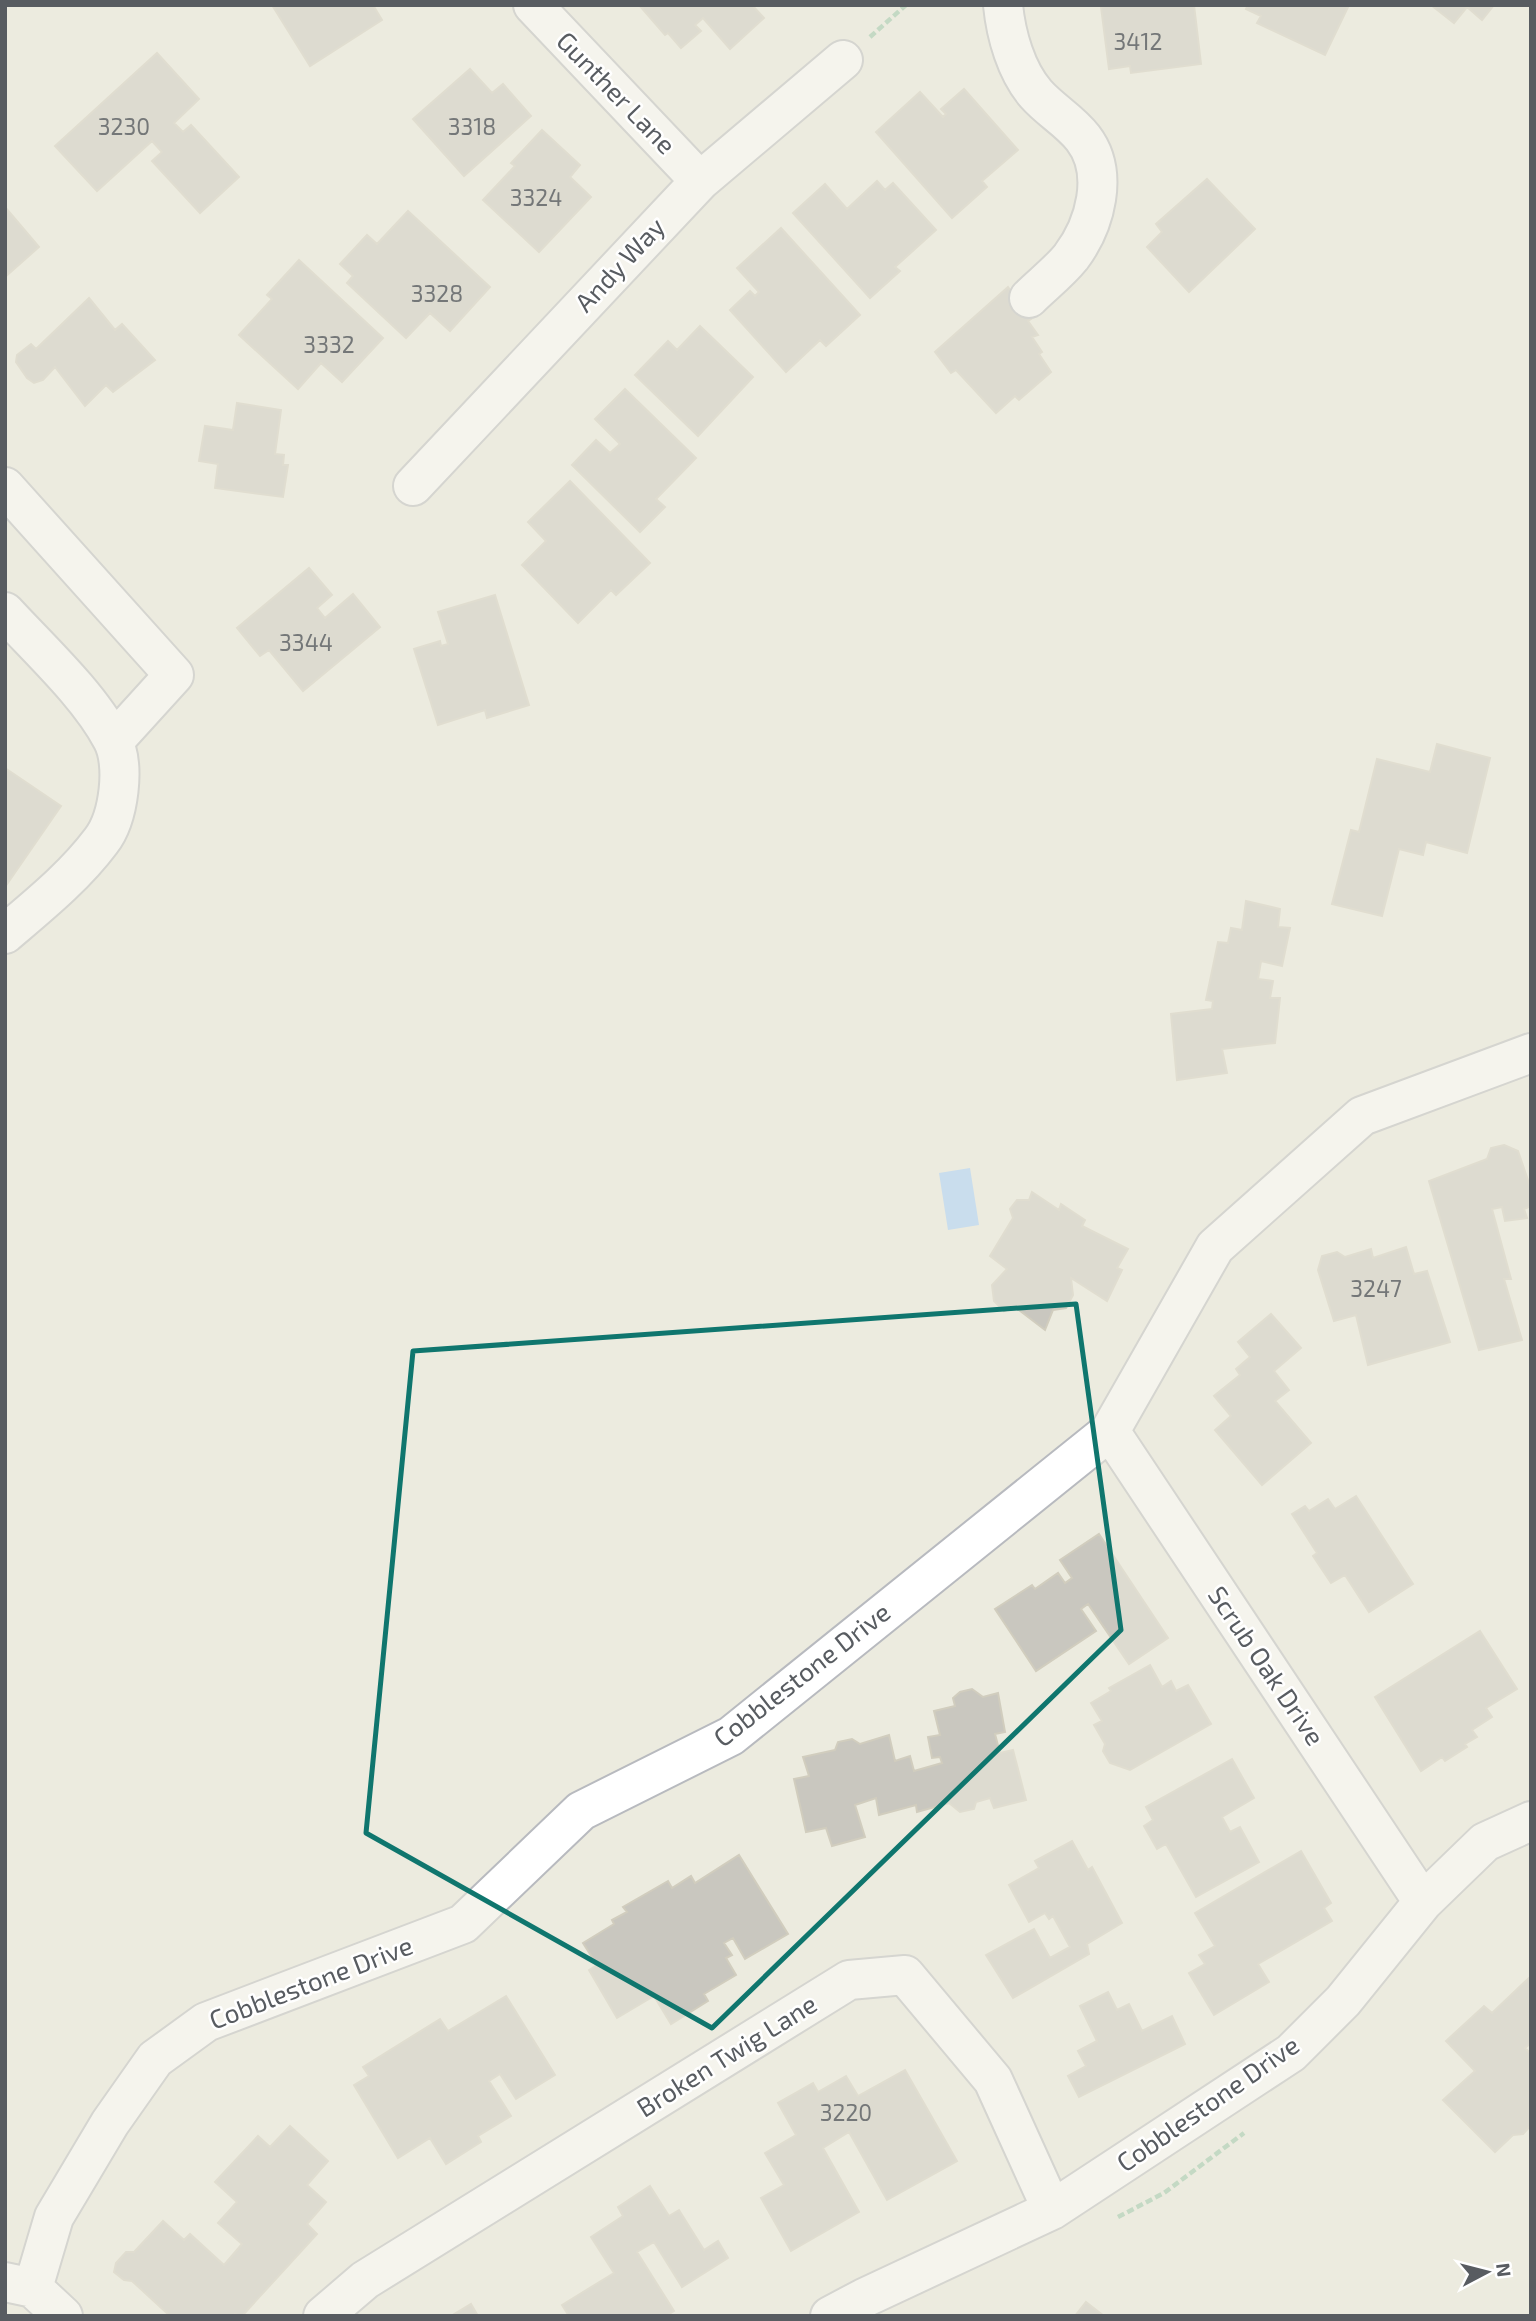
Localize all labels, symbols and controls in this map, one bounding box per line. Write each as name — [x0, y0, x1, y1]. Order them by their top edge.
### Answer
street label: Gunther Lane — [551, 24, 683, 159]
house number: 3412 — [1113, 27, 1163, 55]
house number: 3230 — [98, 112, 150, 140]
house number: 3318 — [448, 112, 496, 140]
house number: 3324 — [510, 183, 562, 211]
street label: Andy Way — [568, 210, 670, 317]
house number: 3328 — [411, 279, 463, 307]
house number: 3332 — [303, 330, 355, 358]
house number: 3344 — [279, 628, 333, 656]
house number: 3247 — [1350, 1274, 1402, 1302]
street label: Scrub Oak Drive — [1203, 1580, 1332, 1751]
street label: Cobblestone Drive — [707, 1595, 895, 1752]
street label: Cobblestone Drive — [204, 1929, 417, 2035]
street label: Broken Twig Lane — [631, 1987, 822, 2123]
street label: Cobblestone Drive — [1110, 2028, 1304, 2177]
house number: 3220 — [820, 2098, 872, 2126]
north arrow — [1452, 2237, 1522, 2307]
text: N — [1492, 2262, 1517, 2278]

